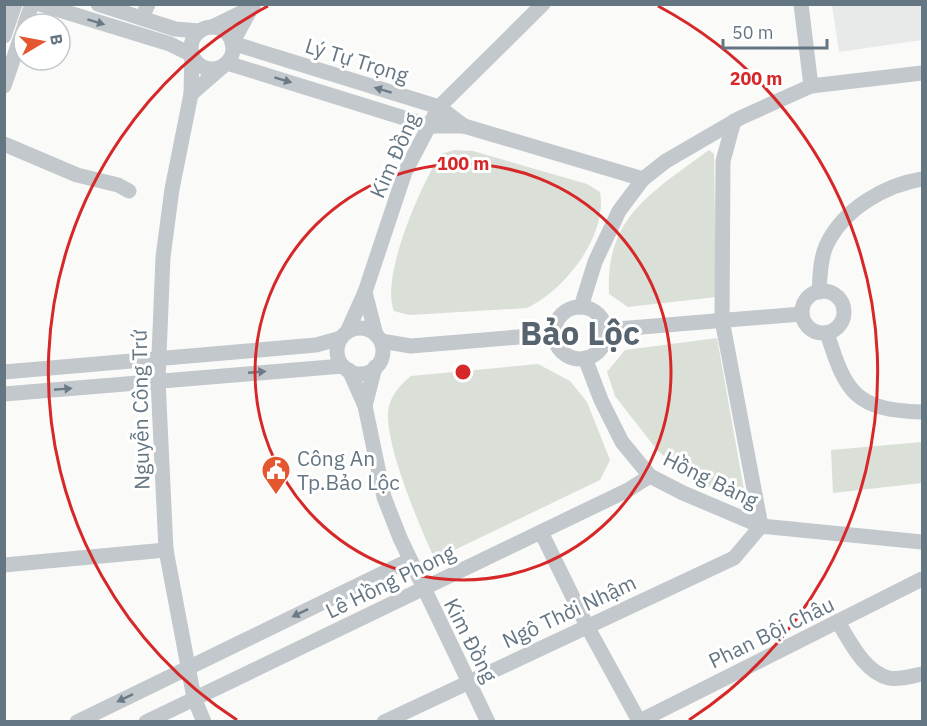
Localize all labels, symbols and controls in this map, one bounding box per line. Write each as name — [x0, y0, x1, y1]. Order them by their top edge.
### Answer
north arrow — [12, 12, 72, 72]
scale bar — [723, 12, 826, 50]
one-way arrow — [87, 18, 105, 27]
text: 50 m — [732, 21, 774, 44]
street label: Lý Tự Trọng — [302, 31, 412, 89]
text: B — [46, 32, 68, 47]
text: 200 m — [730, 67, 782, 90]
one-way arrow — [274, 76, 292, 85]
one-way arrow — [374, 85, 392, 94]
street label: Kim Đồng — [363, 108, 425, 202]
text: 100 m — [437, 152, 489, 175]
district label: Bảo Lộc — [520, 311, 640, 354]
street label: Nguyễn Công Trứ — [125, 330, 155, 490]
centre of rings — [453, 362, 473, 382]
one-way arrow — [248, 367, 267, 377]
one-way arrow — [53, 384, 72, 394]
place label: Công An Tp.Bảo Lộc — [297, 444, 400, 496]
street label: Hồng Bàng — [659, 444, 763, 514]
public building icon: Công An Tp.Bảo Lộc — [260, 454, 292, 496]
street label: Lê Hồng Phong — [321, 538, 459, 624]
street label: Ngô Thời Nhậm — [497, 568, 641, 654]
street label: Phan Bội Châu — [703, 589, 839, 675]
street label: Kim Đồng — [438, 593, 504, 687]
one-way arrow — [292, 609, 309, 618]
one-way arrow — [116, 694, 133, 703]

